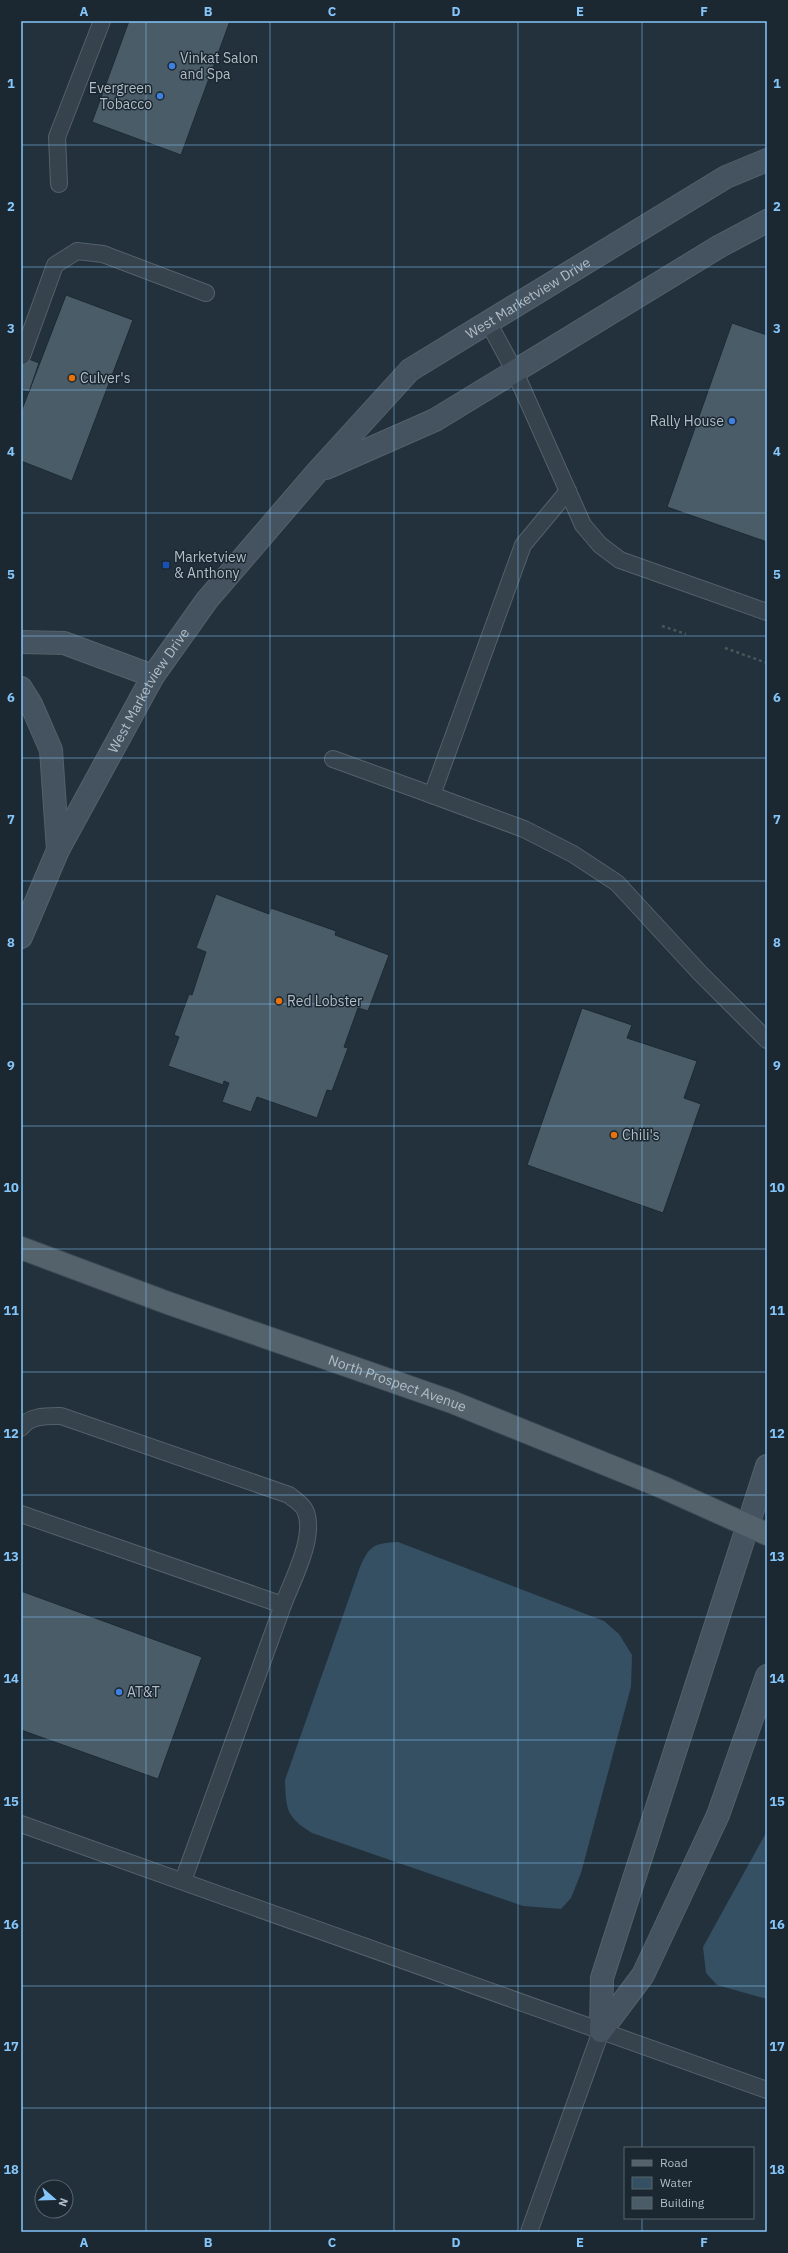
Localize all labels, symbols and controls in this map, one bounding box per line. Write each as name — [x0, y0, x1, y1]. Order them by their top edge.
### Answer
text: A — [80, 3, 89, 20]
text: B — [204, 3, 213, 20]
text: C — [328, 3, 337, 20]
text: D — [451, 3, 461, 20]
text: E — [576, 3, 584, 20]
text: F — [700, 3, 708, 20]
place label: Vinkat Salon and Spa — [180, 49, 258, 83]
marker: Vinkat Salon and Spa — [167, 61, 177, 71]
text: 1 — [7, 75, 15, 92]
text: 1 — [773, 75, 781, 92]
place label: Evergreen Tobacco — [89, 79, 152, 113]
marker: Evergreen Tobacco — [155, 91, 165, 101]
text: 2 — [7, 198, 15, 215]
text: 2 — [773, 198, 781, 215]
street label: West Marketview Drive — [462, 253, 594, 343]
text: 3 — [7, 320, 15, 337]
text: 3 — [773, 320, 781, 337]
place label: Culver's — [80, 369, 131, 387]
marker: Culver's — [67, 373, 77, 383]
place label: Rally House — [650, 412, 724, 430]
marker: Rally House — [727, 416, 737, 426]
text: 4 — [7, 443, 15, 460]
text: 4 — [773, 443, 781, 460]
place label: Marketview & Anthony — [174, 548, 247, 582]
marker: Marketview & Anthony — [161, 560, 171, 570]
text: 5 — [7, 566, 15, 583]
text: 5 — [773, 566, 781, 583]
street label: West Marketview Drive — [104, 624, 193, 756]
text: 6 — [7, 689, 15, 706]
text: 6 — [773, 689, 781, 706]
text: 7 — [7, 811, 15, 828]
text: 7 — [773, 811, 781, 828]
text: 8 — [7, 934, 15, 951]
text: 8 — [773, 934, 781, 951]
place label: Red Lobster — [287, 992, 362, 1010]
marker: Red Lobster — [274, 996, 284, 1006]
text: 9 — [7, 1057, 15, 1074]
text: 9 — [773, 1057, 781, 1074]
place label: Chili's — [622, 1126, 660, 1144]
marker: Chili's — [609, 1130, 619, 1140]
text: 10 — [3, 1179, 19, 1196]
text: 10 — [769, 1179, 785, 1196]
text: 11 — [3, 1302, 19, 1319]
text: 11 — [769, 1302, 785, 1319]
street label: North Prospect Avenue — [326, 1351, 469, 1416]
text: 12 — [3, 1425, 19, 1442]
text: 12 — [769, 1425, 785, 1442]
text: 13 — [3, 1548, 19, 1565]
text: 13 — [769, 1548, 785, 1565]
text: 14 — [3, 1670, 19, 1687]
text: 14 — [769, 1670, 785, 1687]
place label: AT&T — [127, 1683, 160, 1701]
marker: AT&T — [114, 1687, 124, 1697]
text: 15 — [3, 1793, 19, 1810]
text: 15 — [769, 1793, 785, 1810]
text: 16 — [3, 1916, 19, 1933]
text: 16 — [769, 1916, 785, 1933]
text: 17 — [3, 2038, 19, 2055]
text: 17 — [769, 2038, 785, 2055]
legend — [624, 2147, 754, 2219]
text: Road — [660, 2155, 688, 2170]
text: 18 — [3, 2161, 19, 2178]
text: 18 — [769, 2161, 785, 2178]
text: Water — [660, 2175, 693, 2190]
north arrow — [34, 2179, 74, 2219]
text: Building — [660, 2195, 705, 2210]
text: N — [55, 2196, 71, 2209]
text: A — [80, 2234, 89, 2251]
text: B — [204, 2234, 213, 2251]
text: C — [328, 2234, 337, 2251]
text: D — [451, 2234, 461, 2251]
text: E — [576, 2234, 584, 2251]
text: F — [700, 2234, 708, 2251]

